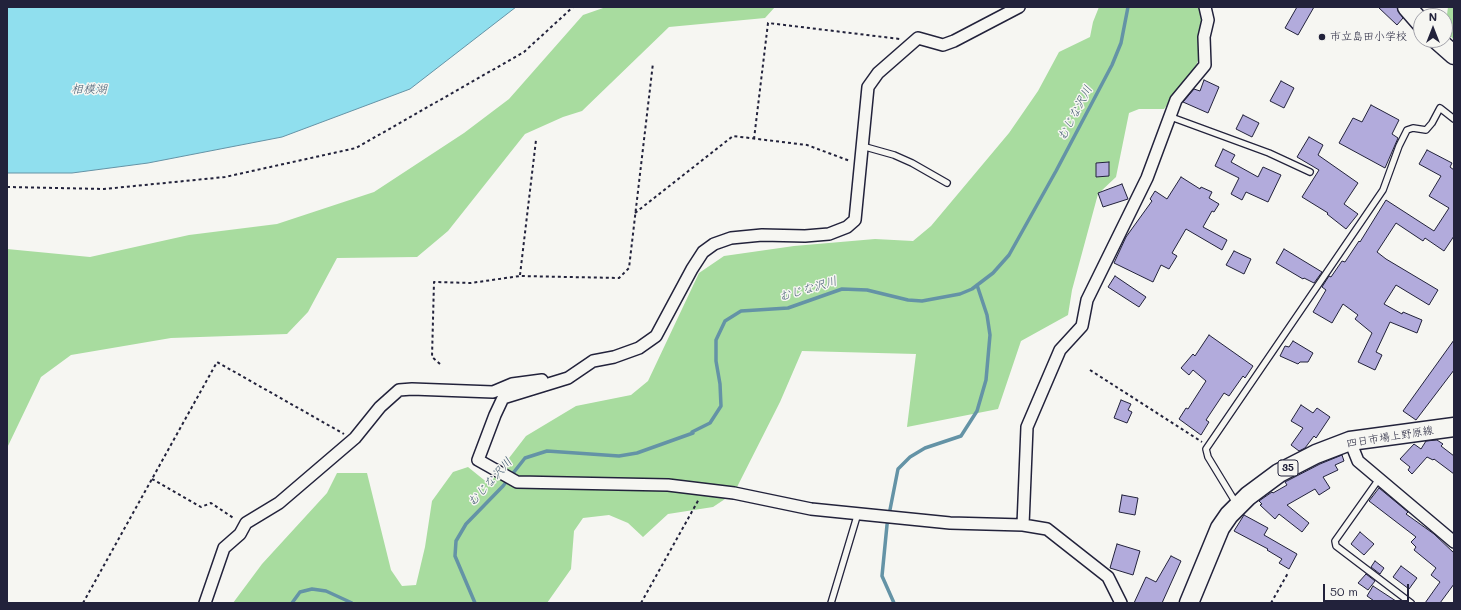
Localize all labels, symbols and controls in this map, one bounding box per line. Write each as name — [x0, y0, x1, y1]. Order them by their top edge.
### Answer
north arrow — [1413, 8, 1453, 48]
text: N — [1429, 9, 1437, 24]
place label: 市立島田小学校 — [1330, 30, 1407, 44]
marker: 市立島田小学校 — [1317, 32, 1327, 42]
water label: 相模湖 — [71, 82, 107, 96]
water label: むじな沢川 — [1055, 83, 1095, 143]
water label: むじな沢川 — [777, 274, 839, 304]
street label: 四日市場上野原線 — [1346, 424, 1434, 450]
water label: むじな沢川 — [465, 455, 515, 509]
road number: 35 — [1278, 460, 1298, 476]
scale bar — [1325, 576, 1411, 602]
text: 50 m — [1330, 583, 1358, 599]

